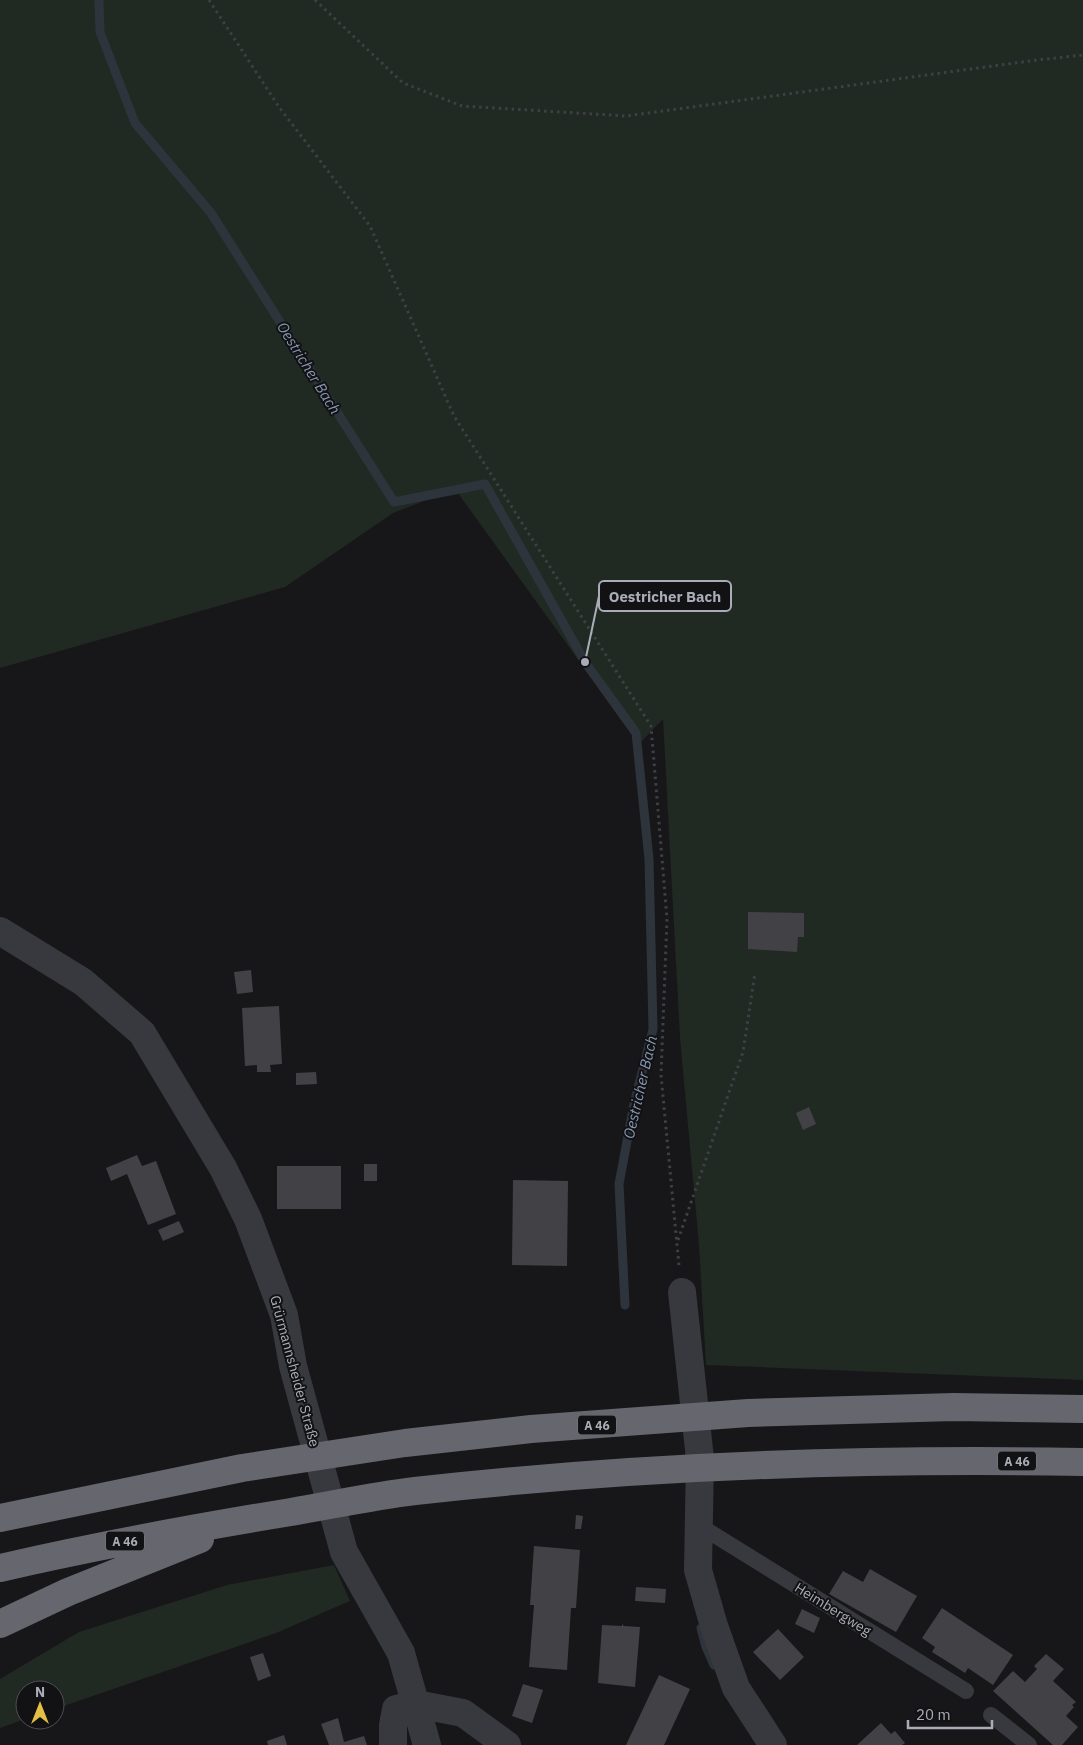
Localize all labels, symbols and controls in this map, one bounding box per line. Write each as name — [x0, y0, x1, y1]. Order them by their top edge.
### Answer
water label: Oestricher Bach — [273, 318, 345, 418]
callout: Oestricher Bach — [599, 581, 731, 611]
text: Oestricher Bach — [609, 587, 721, 606]
water label: Oestricher Bach — [619, 1034, 661, 1140]
street label: Grürmannsheider Straße — [266, 1293, 324, 1449]
road number: A 46 — [578, 1416, 616, 1434]
road number: A 46 — [998, 1452, 1036, 1470]
road number: A 46 — [106, 1532, 144, 1550]
street label: Heimbergweg — [791, 1578, 875, 1640]
north arrow — [15, 1680, 65, 1730]
text: N — [35, 1683, 45, 1701]
scale bar — [908, 1698, 992, 1730]
text: 20 m — [916, 1705, 951, 1724]

